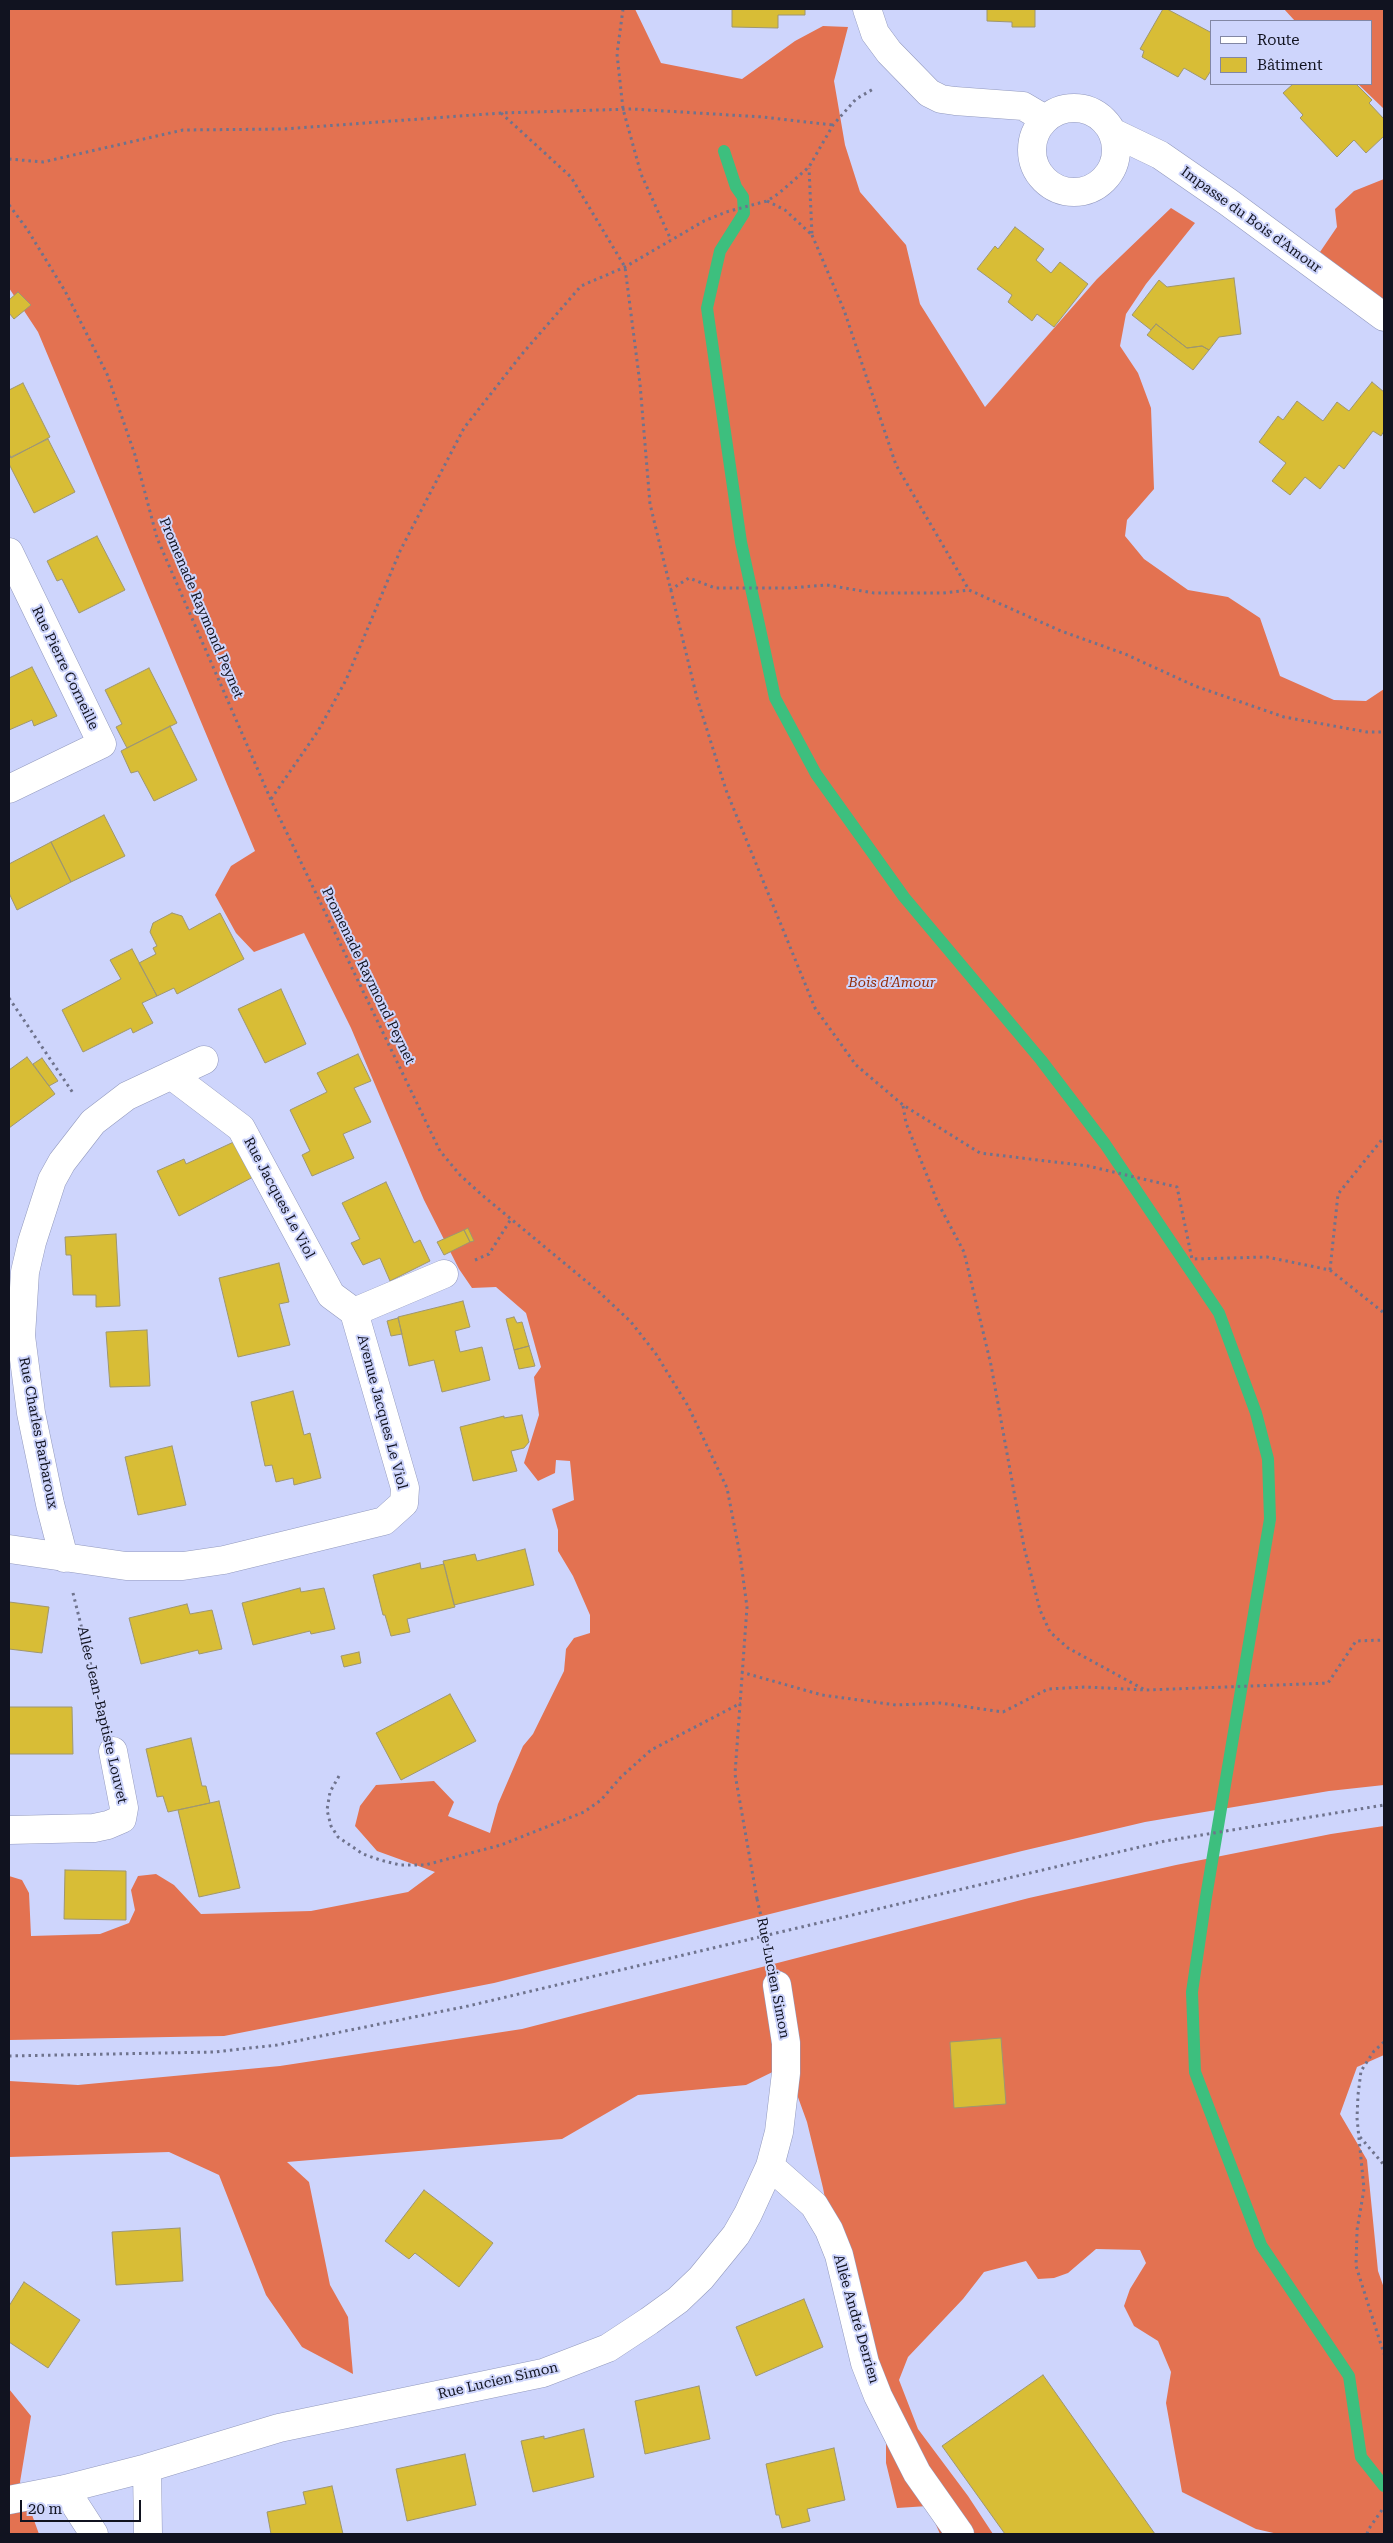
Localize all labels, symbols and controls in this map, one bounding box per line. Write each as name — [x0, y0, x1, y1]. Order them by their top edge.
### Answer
legend — [1210, 20, 1373, 85]
text: Route — [1257, 31, 1299, 49]
text: Bâtiment — [1257, 56, 1323, 74]
street label: Impasse du Bois d'Amour — [1178, 163, 1324, 277]
street label: Promenade Raymond Peynet — [155, 515, 247, 701]
street label: Rue Pierre Corneille — [28, 604, 102, 732]
street label: Promenade Raymond Peynet — [318, 885, 418, 1067]
park label: Bois d'Amour — [848, 975, 936, 991]
street label: Rue Jacques Le Viol — [240, 1134, 318, 1262]
street label: Avenue Jacques Le Viol — [353, 1333, 411, 1491]
street label: Rue Charles Barbaroux — [15, 1356, 61, 1510]
street label: Allée Jean-Baptiste Louvet — [73, 1625, 131, 1805]
street label: Rue Lucien Simon — [753, 1916, 793, 2040]
street label: Allée André Derrien — [830, 2253, 882, 2385]
street label: Rue Lucien Simon — [436, 2359, 560, 2403]
scale bar — [22, 2490, 144, 2522]
text: 20 m — [28, 2500, 62, 2518]

